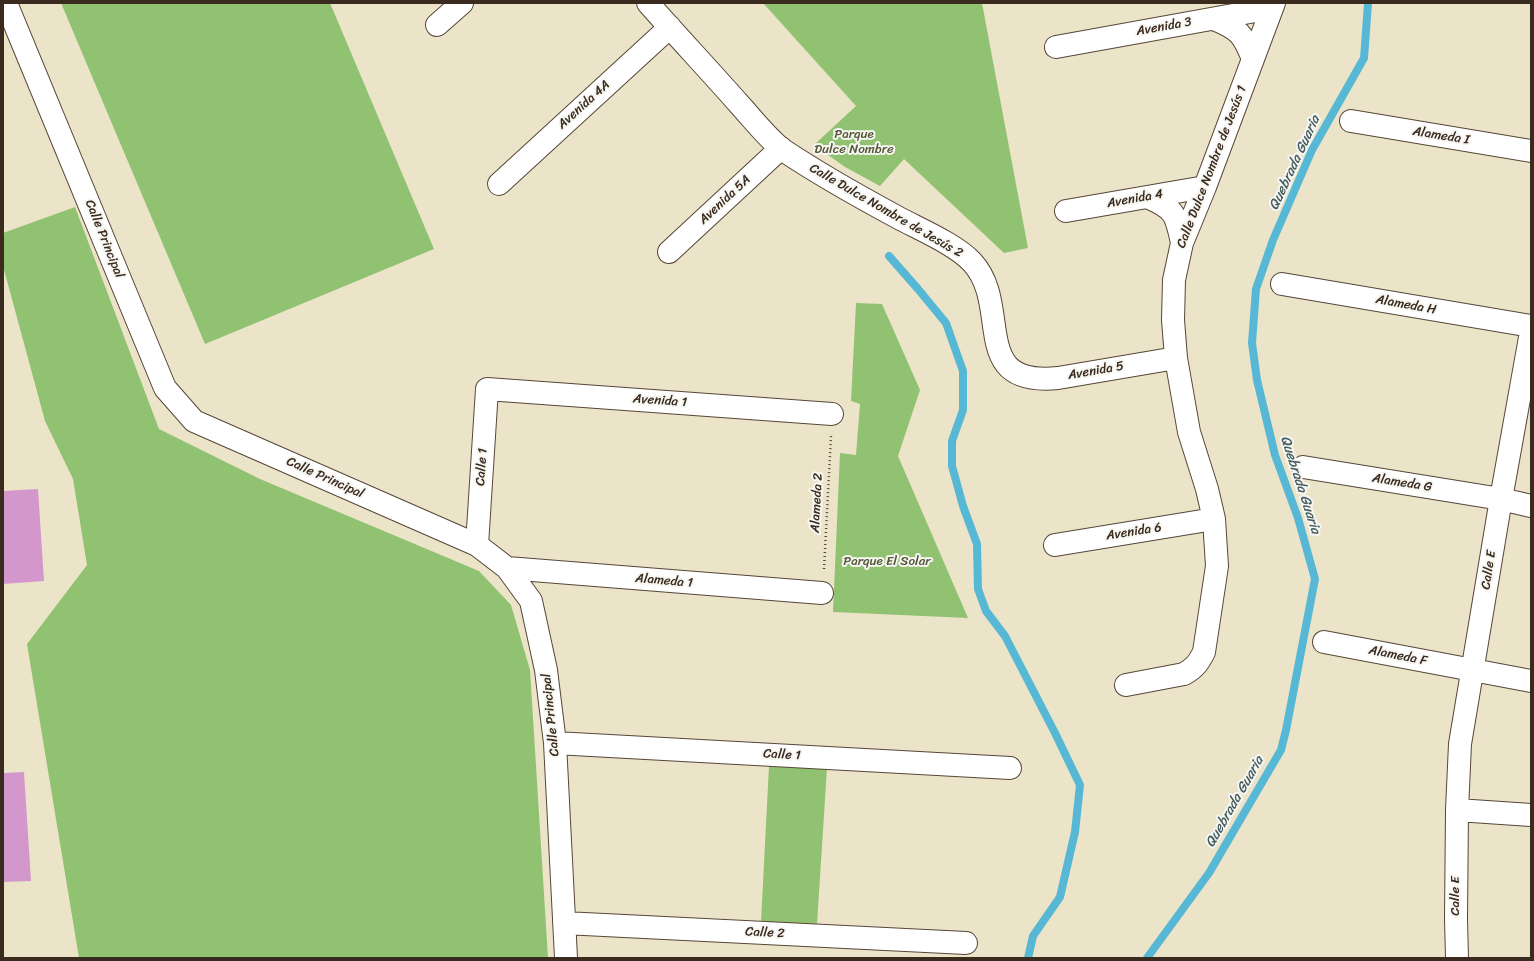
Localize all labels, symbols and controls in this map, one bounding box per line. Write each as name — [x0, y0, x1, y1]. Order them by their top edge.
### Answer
street label: Avenida 3 — [1135, 14, 1193, 40]
street label: Avenida 4A — [555, 77, 613, 133]
street label: Calle Dulce Nombre de Jesús 1 — [1174, 84, 1250, 250]
water label: Quebrada Guaria — [1266, 113, 1324, 213]
street label: Alameda I — [1411, 124, 1471, 148]
park label: Parque Dulce Nombre — [814, 127, 894, 158]
street label: Calle Dulce Nombre de Jesús 2 — [807, 161, 965, 261]
street label: Avenida 5A — [696, 172, 754, 228]
street label: Avenida 4 — [1106, 186, 1164, 212]
street label: Calle Principal — [81, 198, 127, 280]
street label: Alameda H — [1374, 292, 1438, 318]
street label: Avenida 5 — [1067, 358, 1125, 384]
street label: Avenida 1 — [632, 391, 688, 411]
water label: Quebrada Guaria — [1276, 434, 1324, 536]
street label: Calle 1 — [473, 448, 491, 486]
street label: Calle Principal — [284, 454, 366, 502]
street label: Alameda G — [1371, 471, 1433, 495]
street label: Alameda 2 — [808, 473, 826, 533]
street label: Avenida 6 — [1105, 520, 1163, 544]
street label: Calle E — [1478, 549, 1500, 591]
park label: Parque El Solar — [843, 554, 931, 570]
street label: Alameda 1 — [635, 571, 693, 591]
street label: Alameda F — [1367, 643, 1429, 669]
street label: Calle Principal — [539, 673, 563, 757]
street label: Calle 1 — [763, 746, 801, 764]
water label: Quebrada Guaria — [1202, 754, 1268, 850]
street label: Calle E — [1448, 876, 1464, 916]
street label: Calle 2 — [745, 924, 785, 942]

